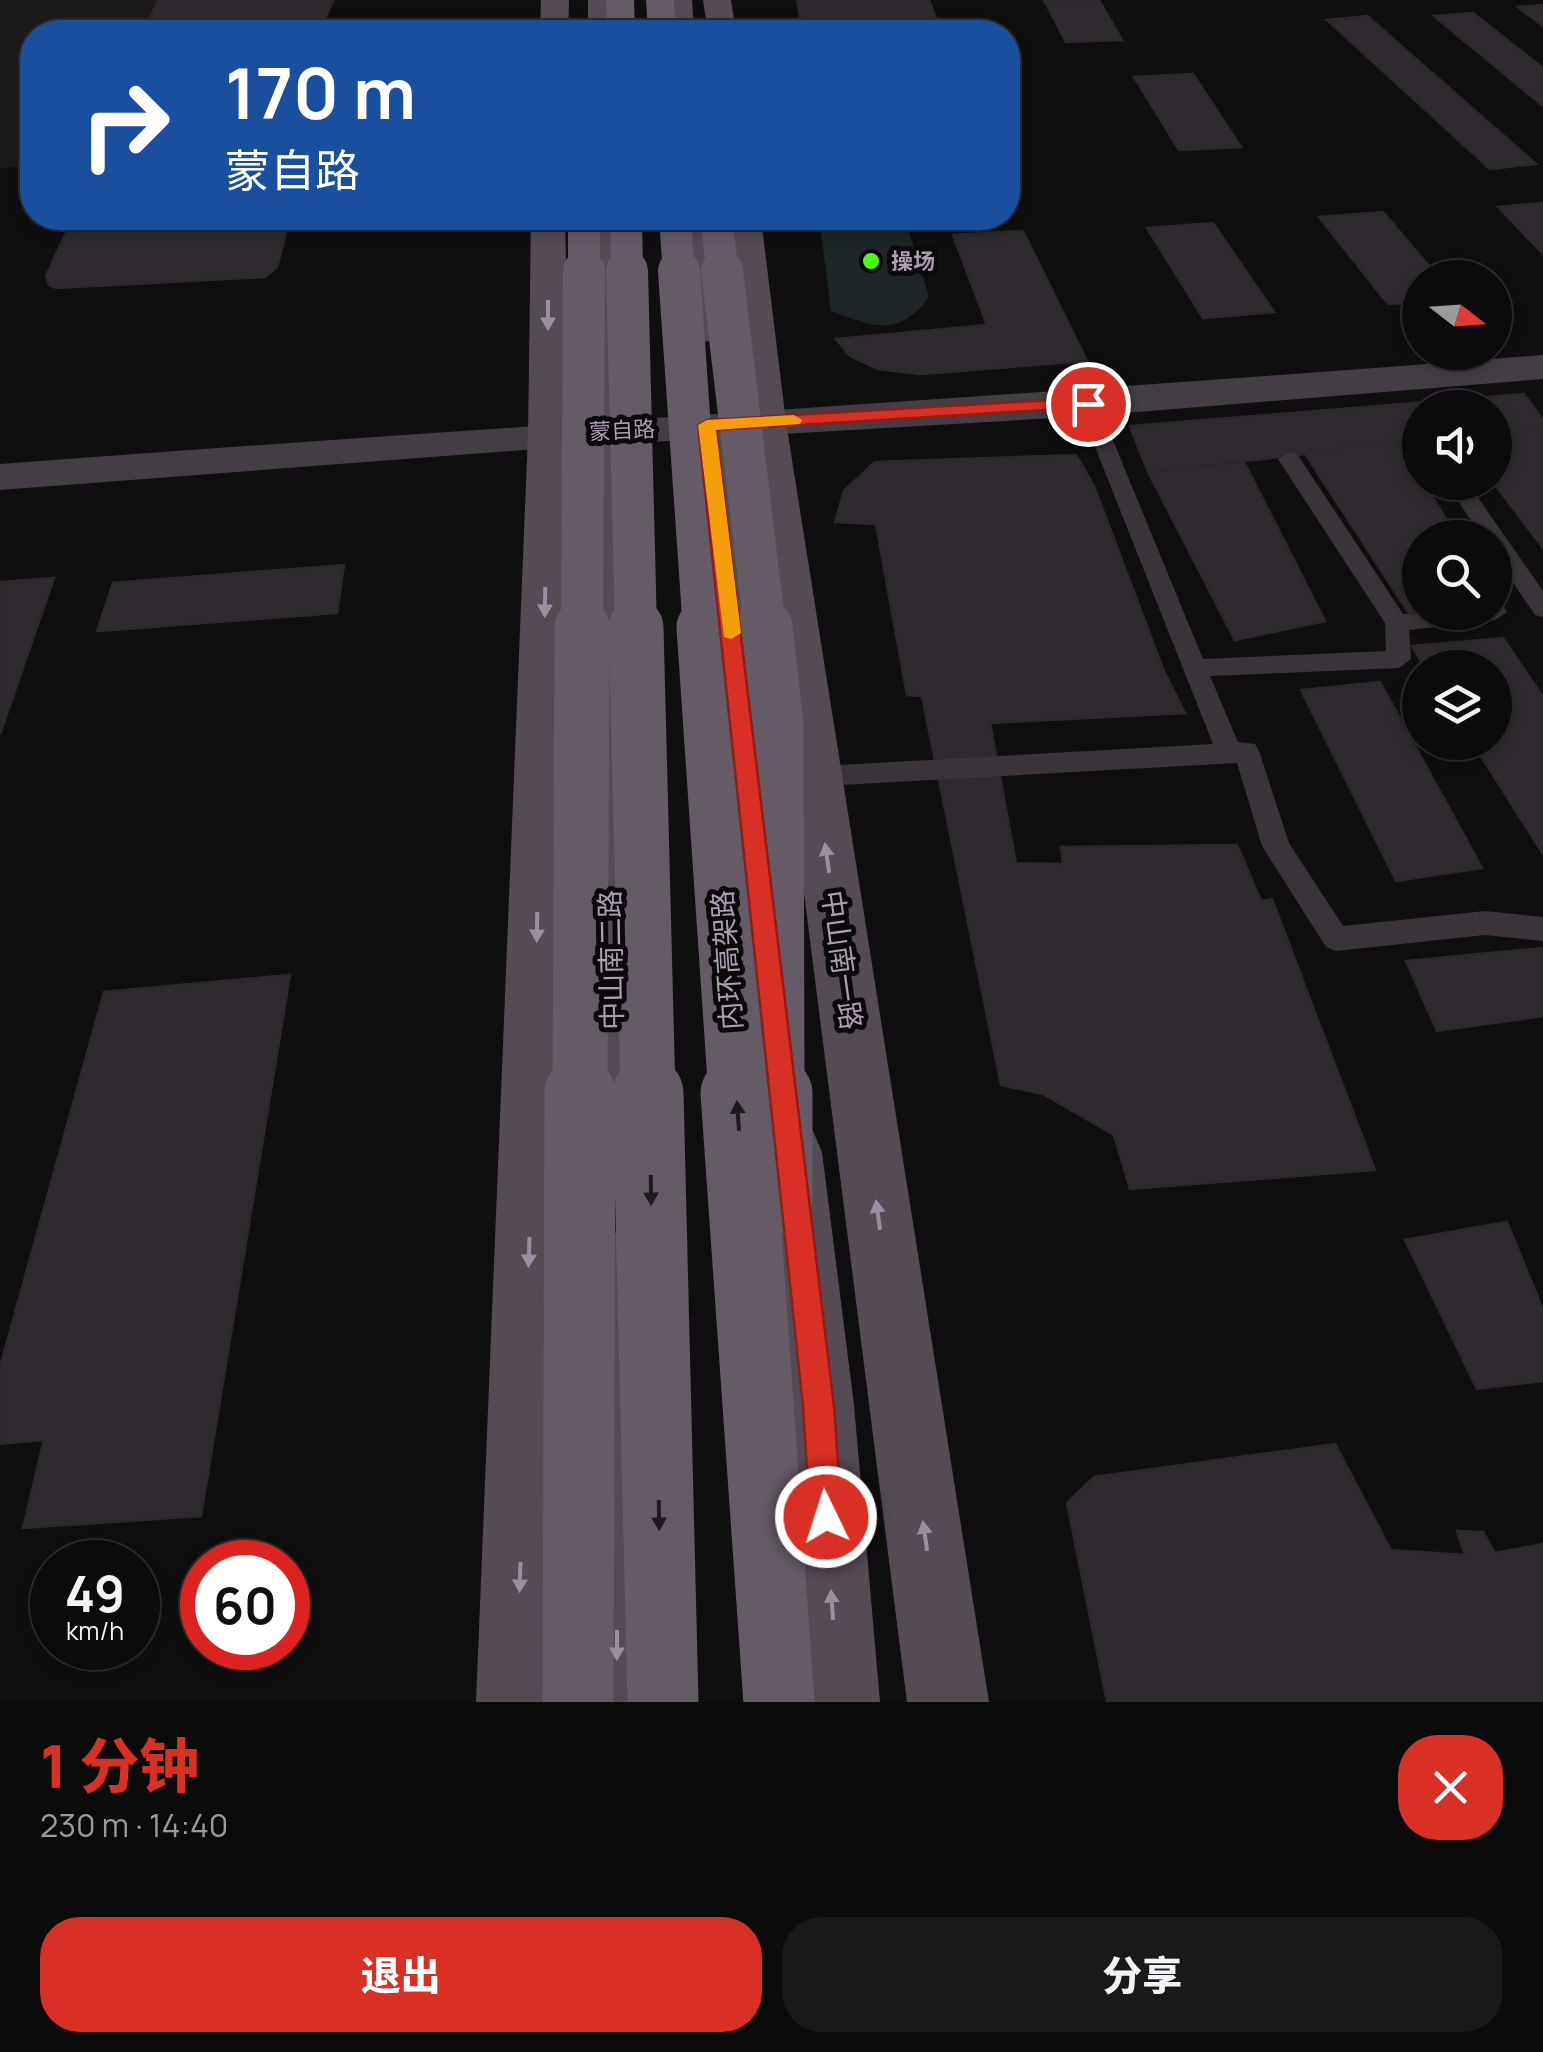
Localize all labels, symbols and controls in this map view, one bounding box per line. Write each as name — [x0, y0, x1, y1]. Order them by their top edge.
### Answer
text: 170 m — [225, 44, 416, 140]
icon: right — [60, 60, 190, 190]
text: 蒙自路 — [225, 139, 360, 201]
place label: 操场 — [891, 246, 935, 276]
marker: 操场 — [860, 250, 882, 272]
north arrow — [1402, 260, 1512, 370]
map controls — [1402, 260, 1512, 760]
one-way arrow — [540, 299, 556, 331]
pin — [1046, 362, 1131, 447]
icon: arrive — [1061, 377, 1116, 432]
button: sound — [1402, 390, 1512, 500]
street label: 蒙自路 — [588, 413, 656, 447]
button: search — [1402, 520, 1512, 630]
one-way arrow — [536, 587, 552, 619]
button: layers — [1402, 650, 1512, 760]
one-way arrow — [819, 842, 835, 873]
street label: 中山南一路 — [814, 888, 872, 1032]
street label: 内环高架路 — [702, 889, 750, 1031]
street label: 中山南二路 — [590, 890, 630, 1030]
one-way arrow — [528, 911, 544, 943]
one-way arrow — [729, 1099, 745, 1131]
one-way arrow — [643, 1174, 659, 1206]
one-way arrow — [870, 1198, 886, 1230]
one-way arrow — [520, 1236, 536, 1268]
position arrow — [774, 1465, 878, 1569]
one-way arrow — [651, 1499, 667, 1531]
one-way arrow — [916, 1520, 932, 1552]
speed limit sign: 60 — [180, 1540, 310, 1670]
text: 49 — [65, 1559, 125, 1627]
one-way arrow — [512, 1561, 528, 1593]
one-way arrow — [824, 1588, 840, 1620]
text: km/h — [66, 1613, 124, 1648]
one-way arrow — [609, 1629, 625, 1661]
text: 1 分钟 — [40, 1724, 199, 1806]
button: close — [1398, 1735, 1503, 1840]
text: 230 m · 14:40 — [40, 1803, 228, 1847]
button: 退出 — [40, 1917, 762, 2032]
button: 分享 — [782, 1917, 1503, 2032]

